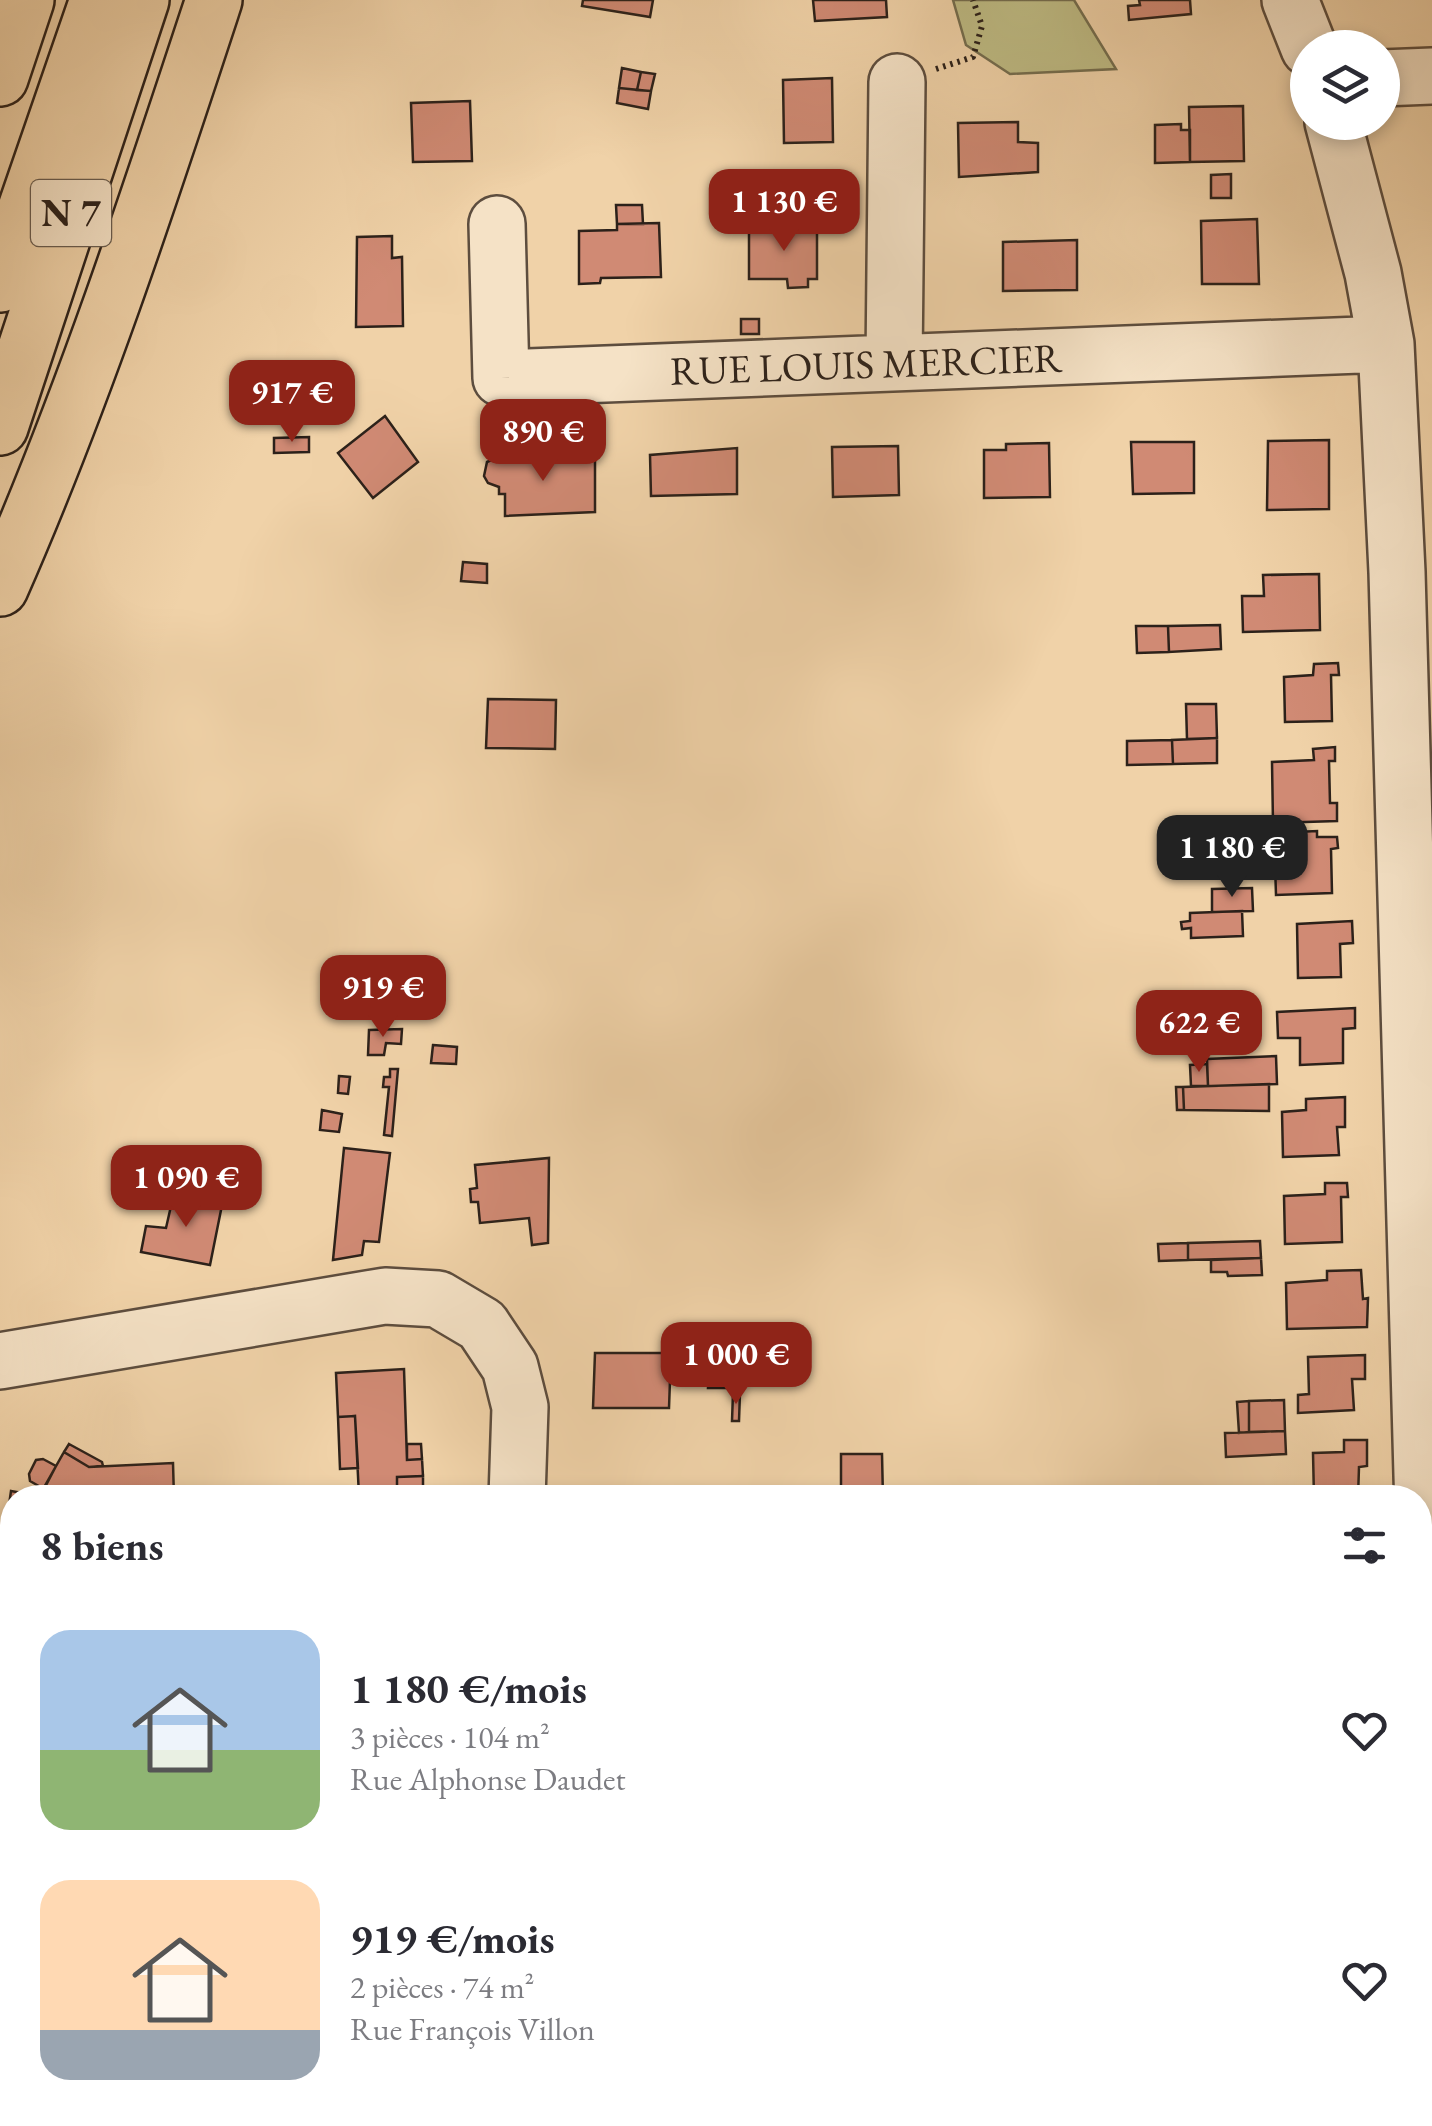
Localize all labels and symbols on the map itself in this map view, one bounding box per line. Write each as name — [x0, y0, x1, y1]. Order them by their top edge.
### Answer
pin: 1 130 € — [692, 169, 876, 254]
road number: N 7 — [31, 180, 111, 246]
street label: RUE LOUIS MERCIER — [669, 331, 1063, 397]
pin: 917 € — [222, 360, 362, 445]
pin: 890 € — [473, 399, 613, 484]
pin: 1 180 € — [1140, 815, 1324, 900]
pin: 919 € — [313, 955, 453, 1040]
pin: 622 € — [1129, 990, 1269, 1075]
pin: 1 090 € — [94, 1145, 278, 1230]
pin: 1 000 € — [644, 1322, 828, 1407]

